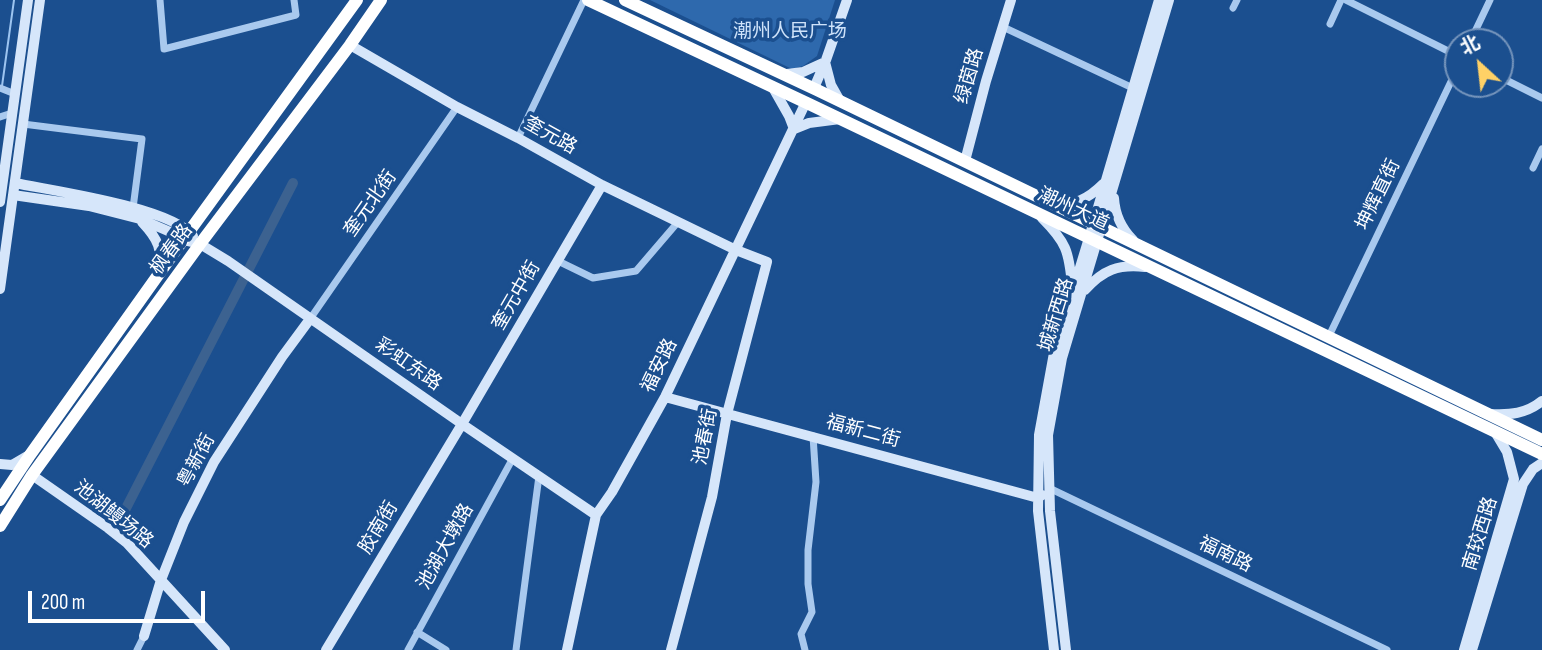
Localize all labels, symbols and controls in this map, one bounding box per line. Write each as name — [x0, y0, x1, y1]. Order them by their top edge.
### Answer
park label: 潮州人民广场 — [733, 21, 847, 43]
north arrow — [1444, 28, 1514, 98]
text: 北 — [1456, 31, 1484, 60]
street label: 绿茵路 — [951, 45, 989, 107]
street label: 奎元路 — [520, 112, 580, 160]
street label: 坤辉直街 — [1352, 156, 1406, 234]
street label: 奎元北街 — [340, 166, 402, 242]
street label: 潮州大道 — [1034, 184, 1112, 236]
street label: 枫春路 — [146, 220, 198, 280]
street label: 奎元中街 — [488, 257, 546, 335]
street label: 城新西路 — [1035, 275, 1079, 355]
street label: 彩虹东路 — [370, 334, 446, 396]
street label: 福安路 — [637, 335, 683, 397]
street label: 池春街 — [689, 407, 723, 467]
street label: 福新二街 — [823, 411, 903, 453]
street label: 粤新街 — [174, 430, 220, 492]
street label: 池湖鳗场路 — [69, 476, 157, 554]
street label: 南较西路 — [1459, 494, 1503, 574]
street label: 胶南街 — [355, 498, 403, 558]
street label: 池湖大墩路 — [413, 500, 479, 594]
street label: 福南路 — [1194, 532, 1256, 578]
scale bar — [32, 576, 208, 620]
text: 200 m — [41, 590, 85, 615]

